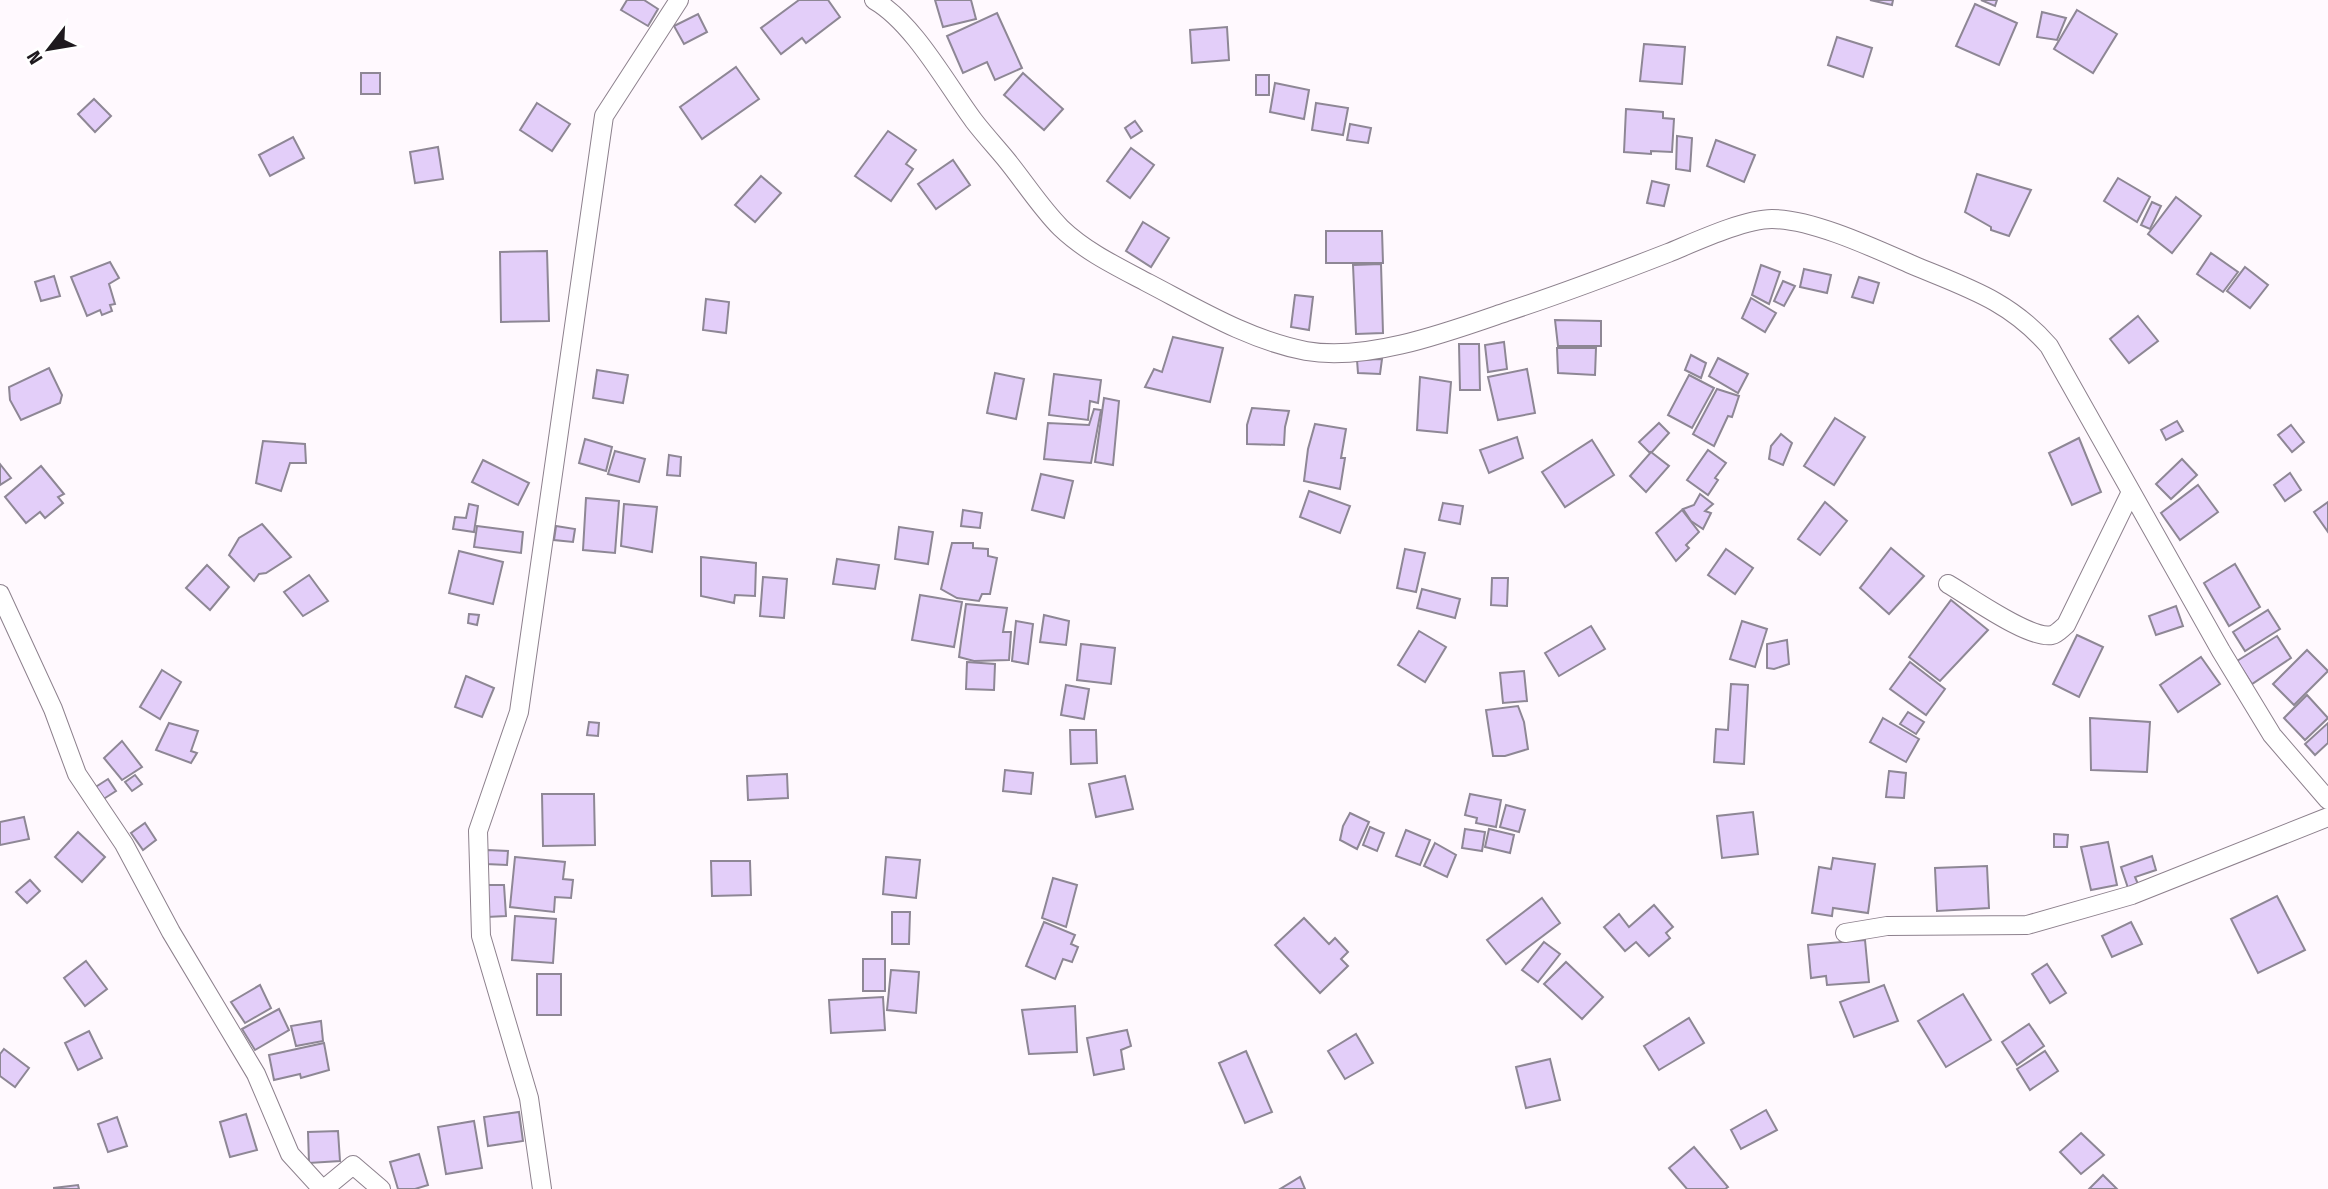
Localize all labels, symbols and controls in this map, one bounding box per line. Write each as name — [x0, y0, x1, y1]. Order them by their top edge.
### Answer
north arrow — [14, 14, 84, 84]
text: N — [22, 47, 48, 68]

